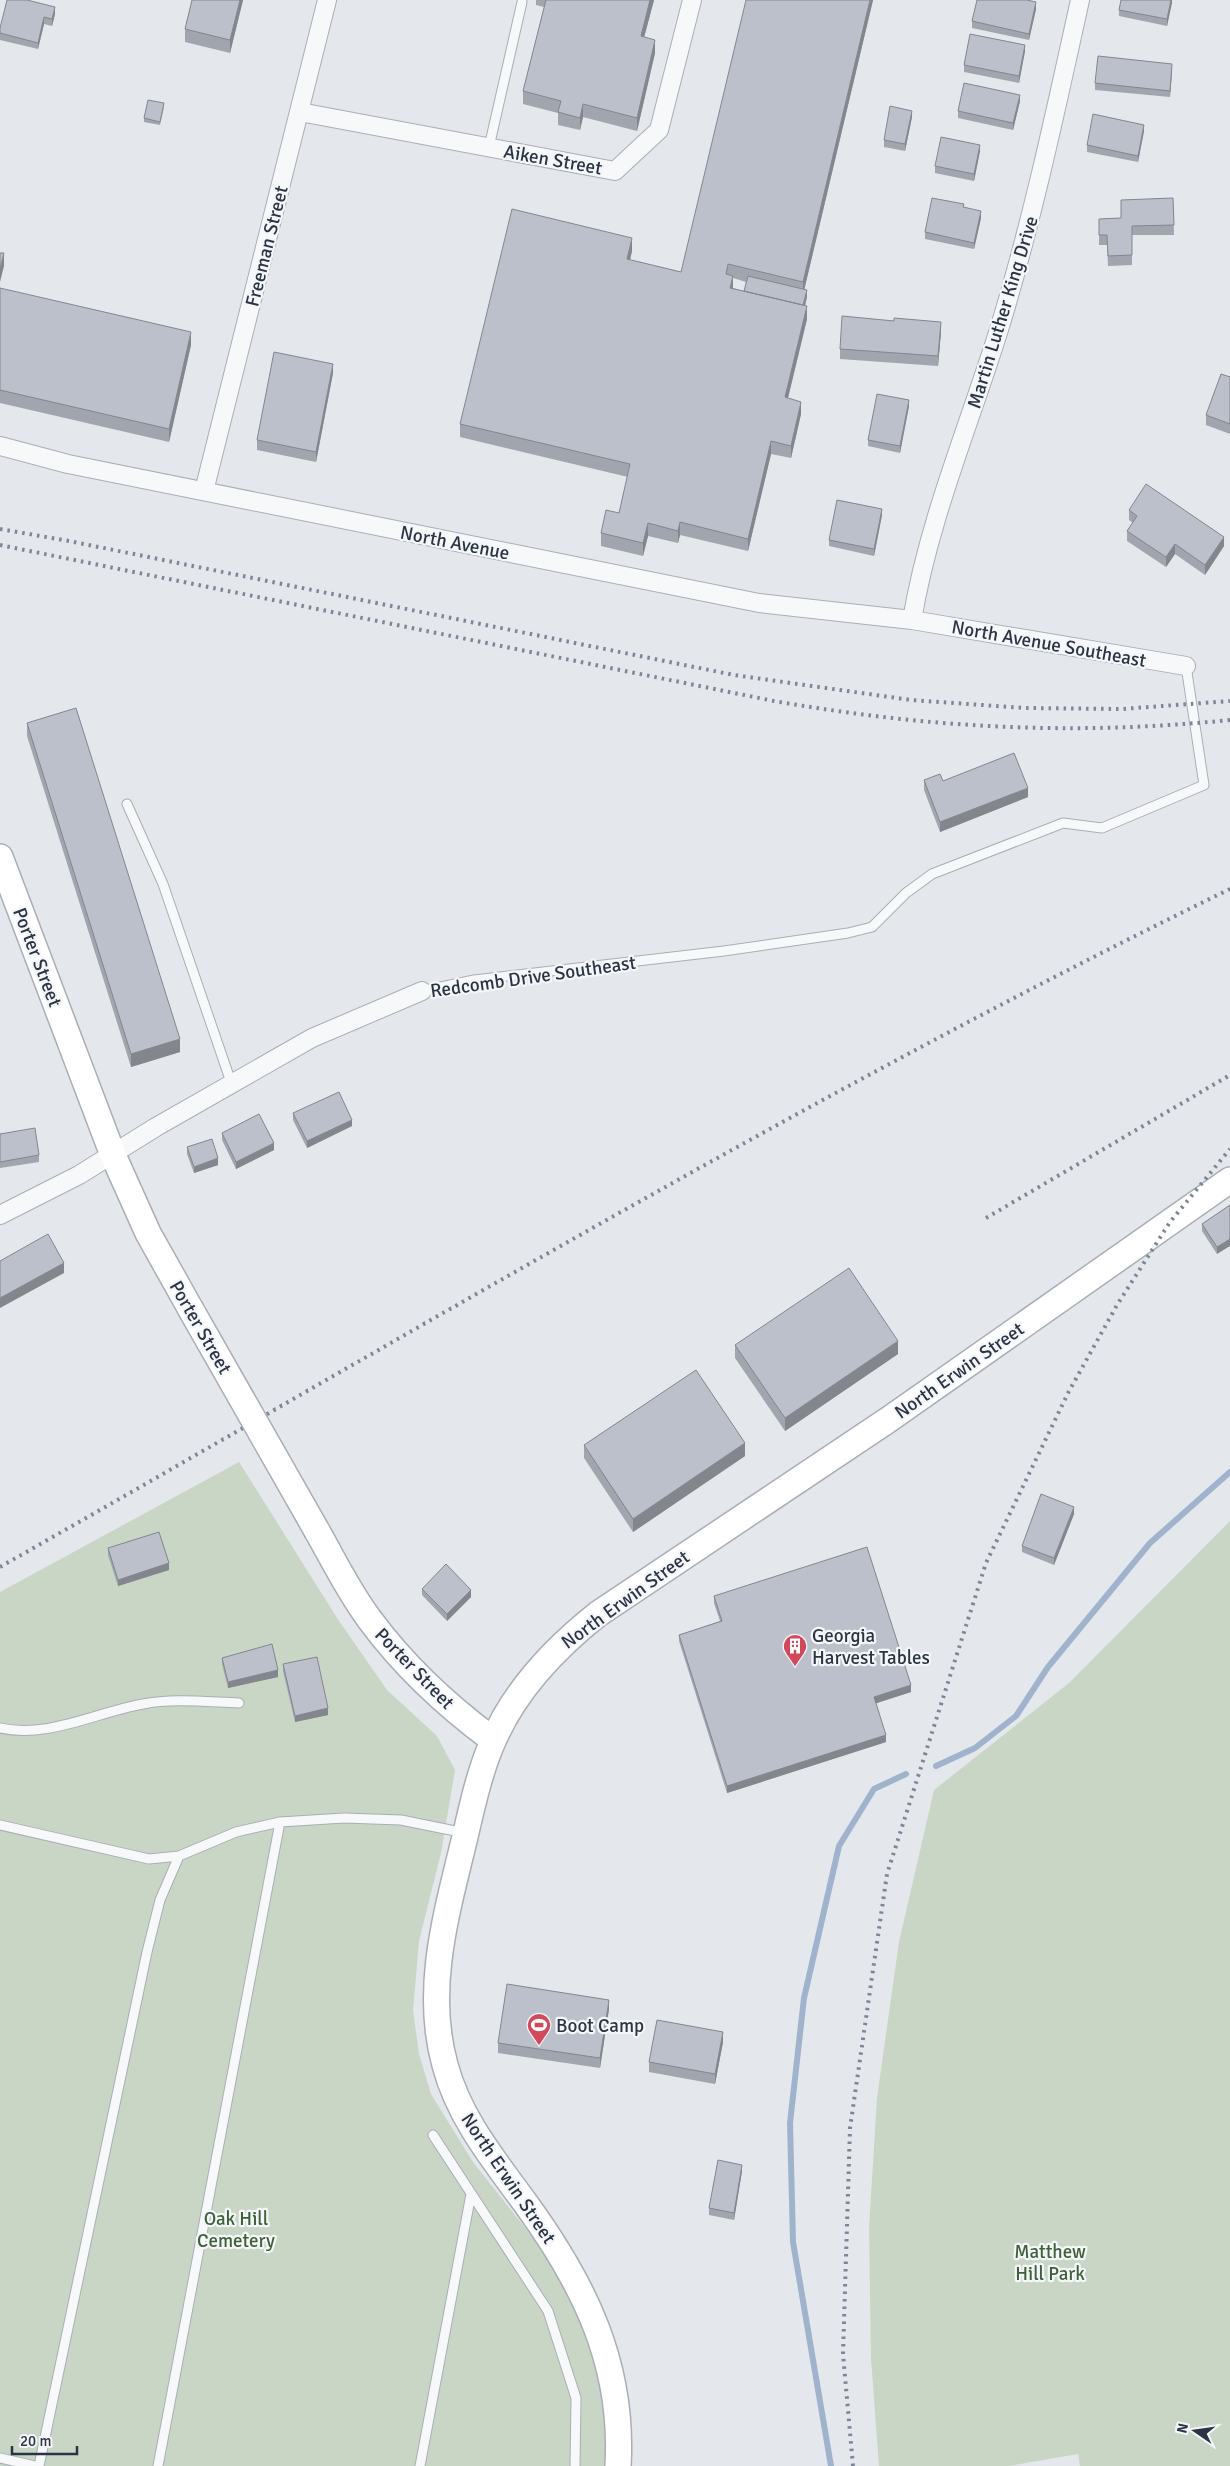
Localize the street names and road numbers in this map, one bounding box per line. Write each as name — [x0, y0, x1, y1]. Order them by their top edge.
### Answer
street label: Aiken Street — [502, 140, 604, 181]
street label: Freeman Street — [240, 183, 294, 309]
street label: Martin Luther King Drive — [962, 213, 1044, 411]
street label: North Avenue — [398, 521, 511, 565]
street label: North Avenue Southeast — [950, 615, 1148, 673]
street label: Porter Street — [7, 904, 67, 1011]
street label: Redcomb Drive Southeast — [429, 951, 638, 1003]
street label: Porter Street — [164, 1276, 237, 1379]
street label: North Erwin Street — [890, 1317, 1029, 1424]
street label: North Erwin Street — [557, 1545, 695, 1654]
street label: Porter Street — [369, 1623, 459, 1715]
street label: North Erwin Street — [456, 2109, 561, 2249]

